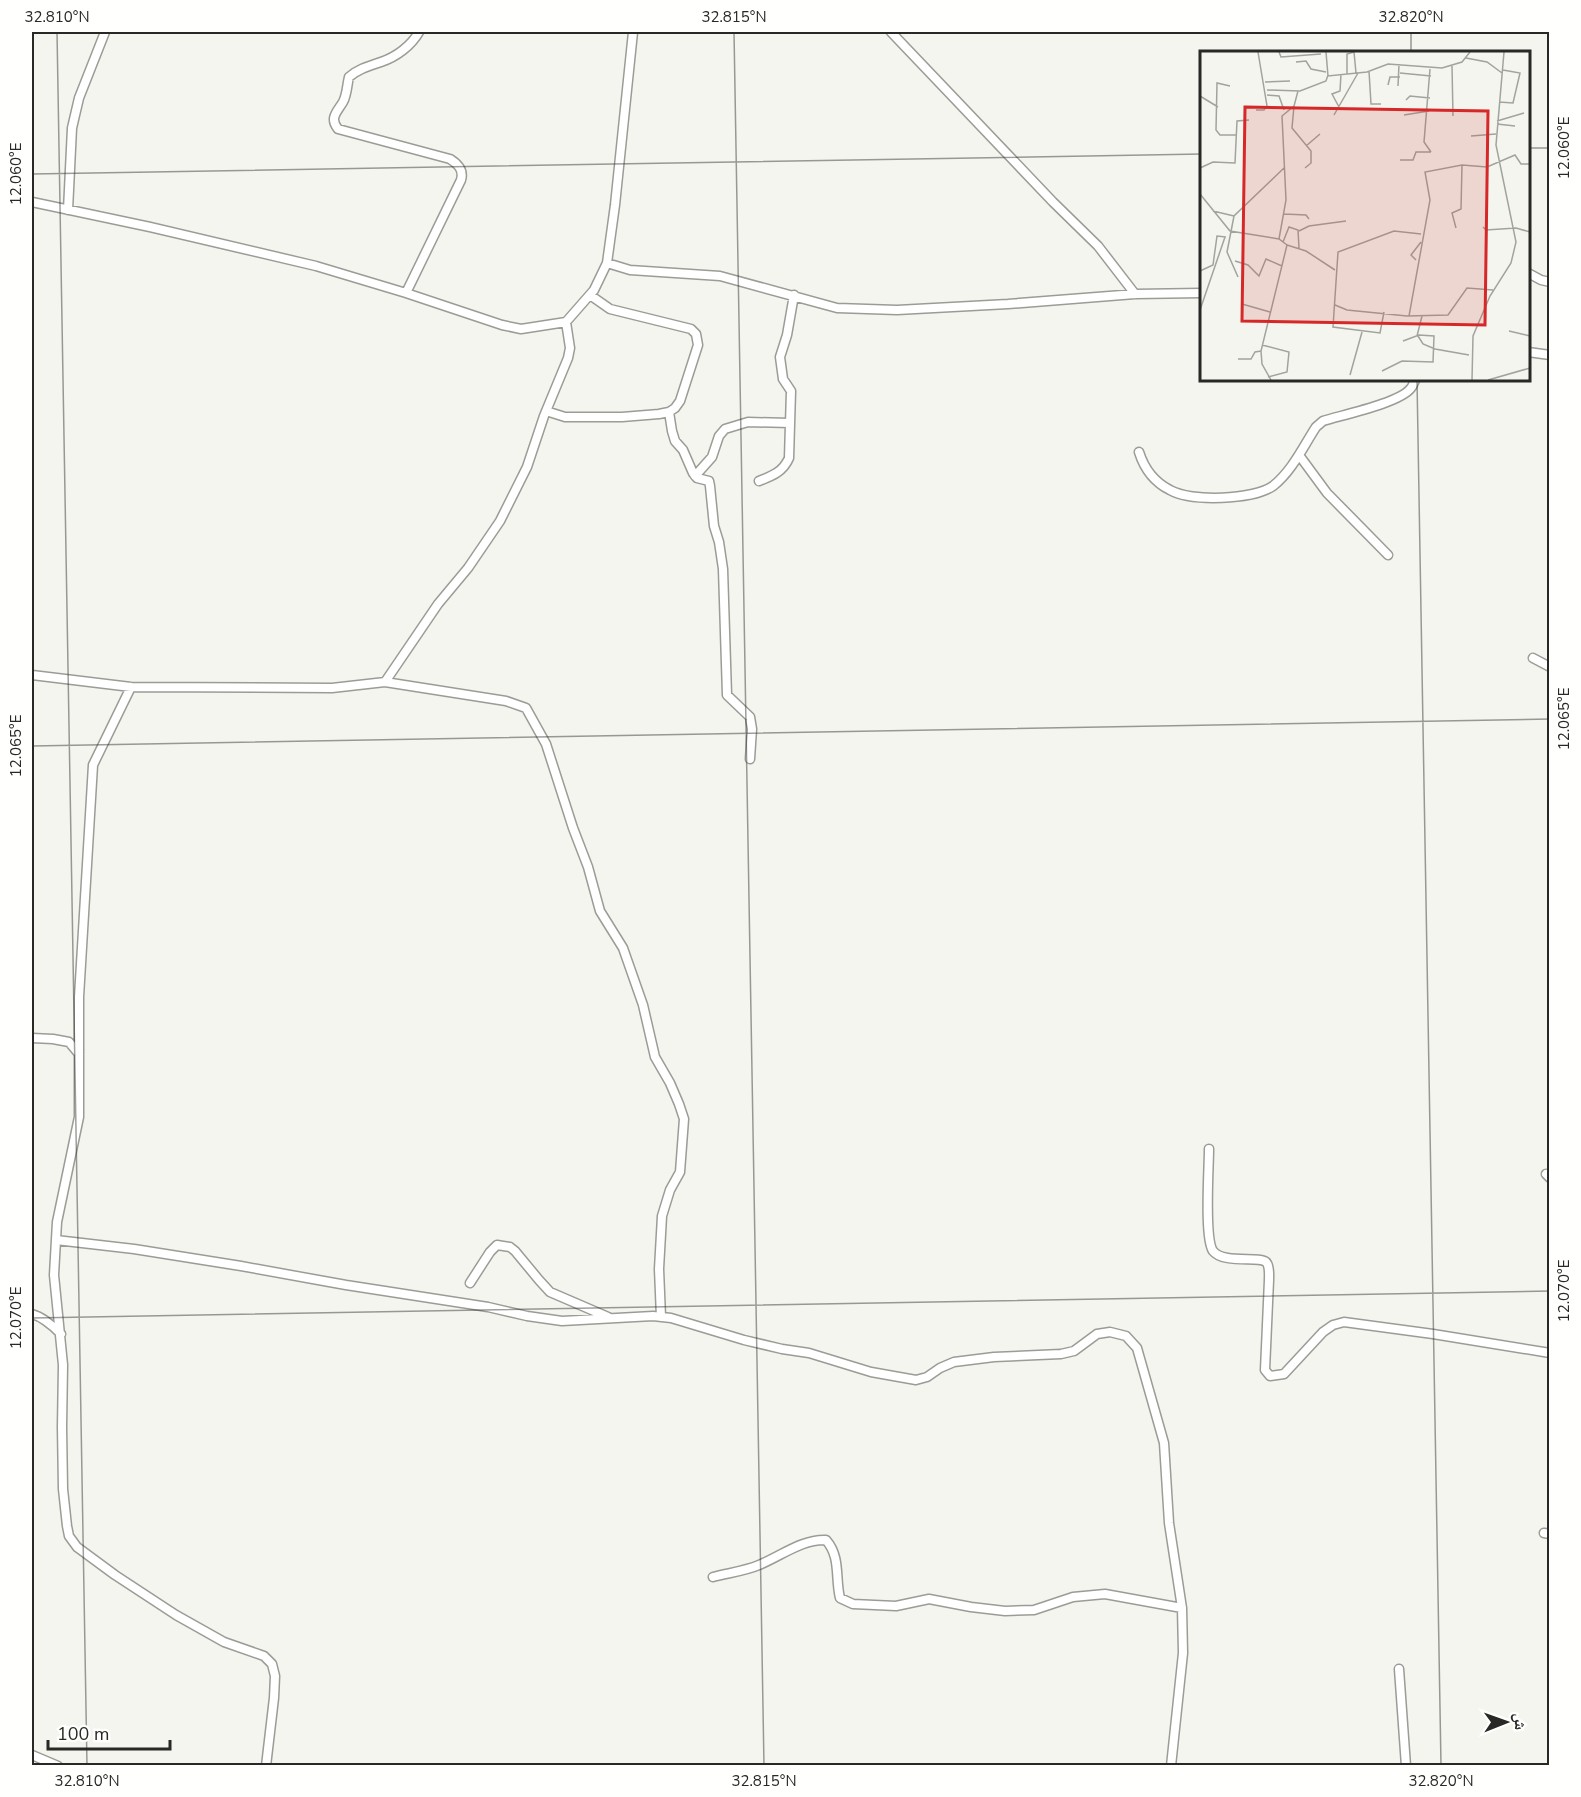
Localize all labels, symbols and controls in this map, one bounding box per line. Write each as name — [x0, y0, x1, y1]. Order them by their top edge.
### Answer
text: 32.810°N — [24, 7, 90, 27]
text: 32.815°N — [701, 7, 767, 27]
text: 32.820°N — [1378, 7, 1444, 27]
inset map — [1200, 51, 1530, 381]
text: 12.060°E — [1554, 117, 1574, 179]
text: 12.060°E — [6, 143, 26, 205]
text: 12.065°E — [1554, 688, 1574, 750]
text: 12.065°E — [6, 715, 26, 777]
text: 12.070°E — [1554, 1260, 1574, 1322]
text: 12.070°E — [6, 1287, 26, 1349]
north arrow — [1476, 1692, 1536, 1752]
scale bar — [48, 1713, 170, 1751]
text: ش — [1509, 1713, 1531, 1730]
text: 100 m — [57, 1722, 109, 1746]
text: 32.810°N — [54, 1771, 120, 1791]
text: 32.815°N — [731, 1771, 797, 1791]
text: 32.820°N — [1408, 1771, 1474, 1791]

